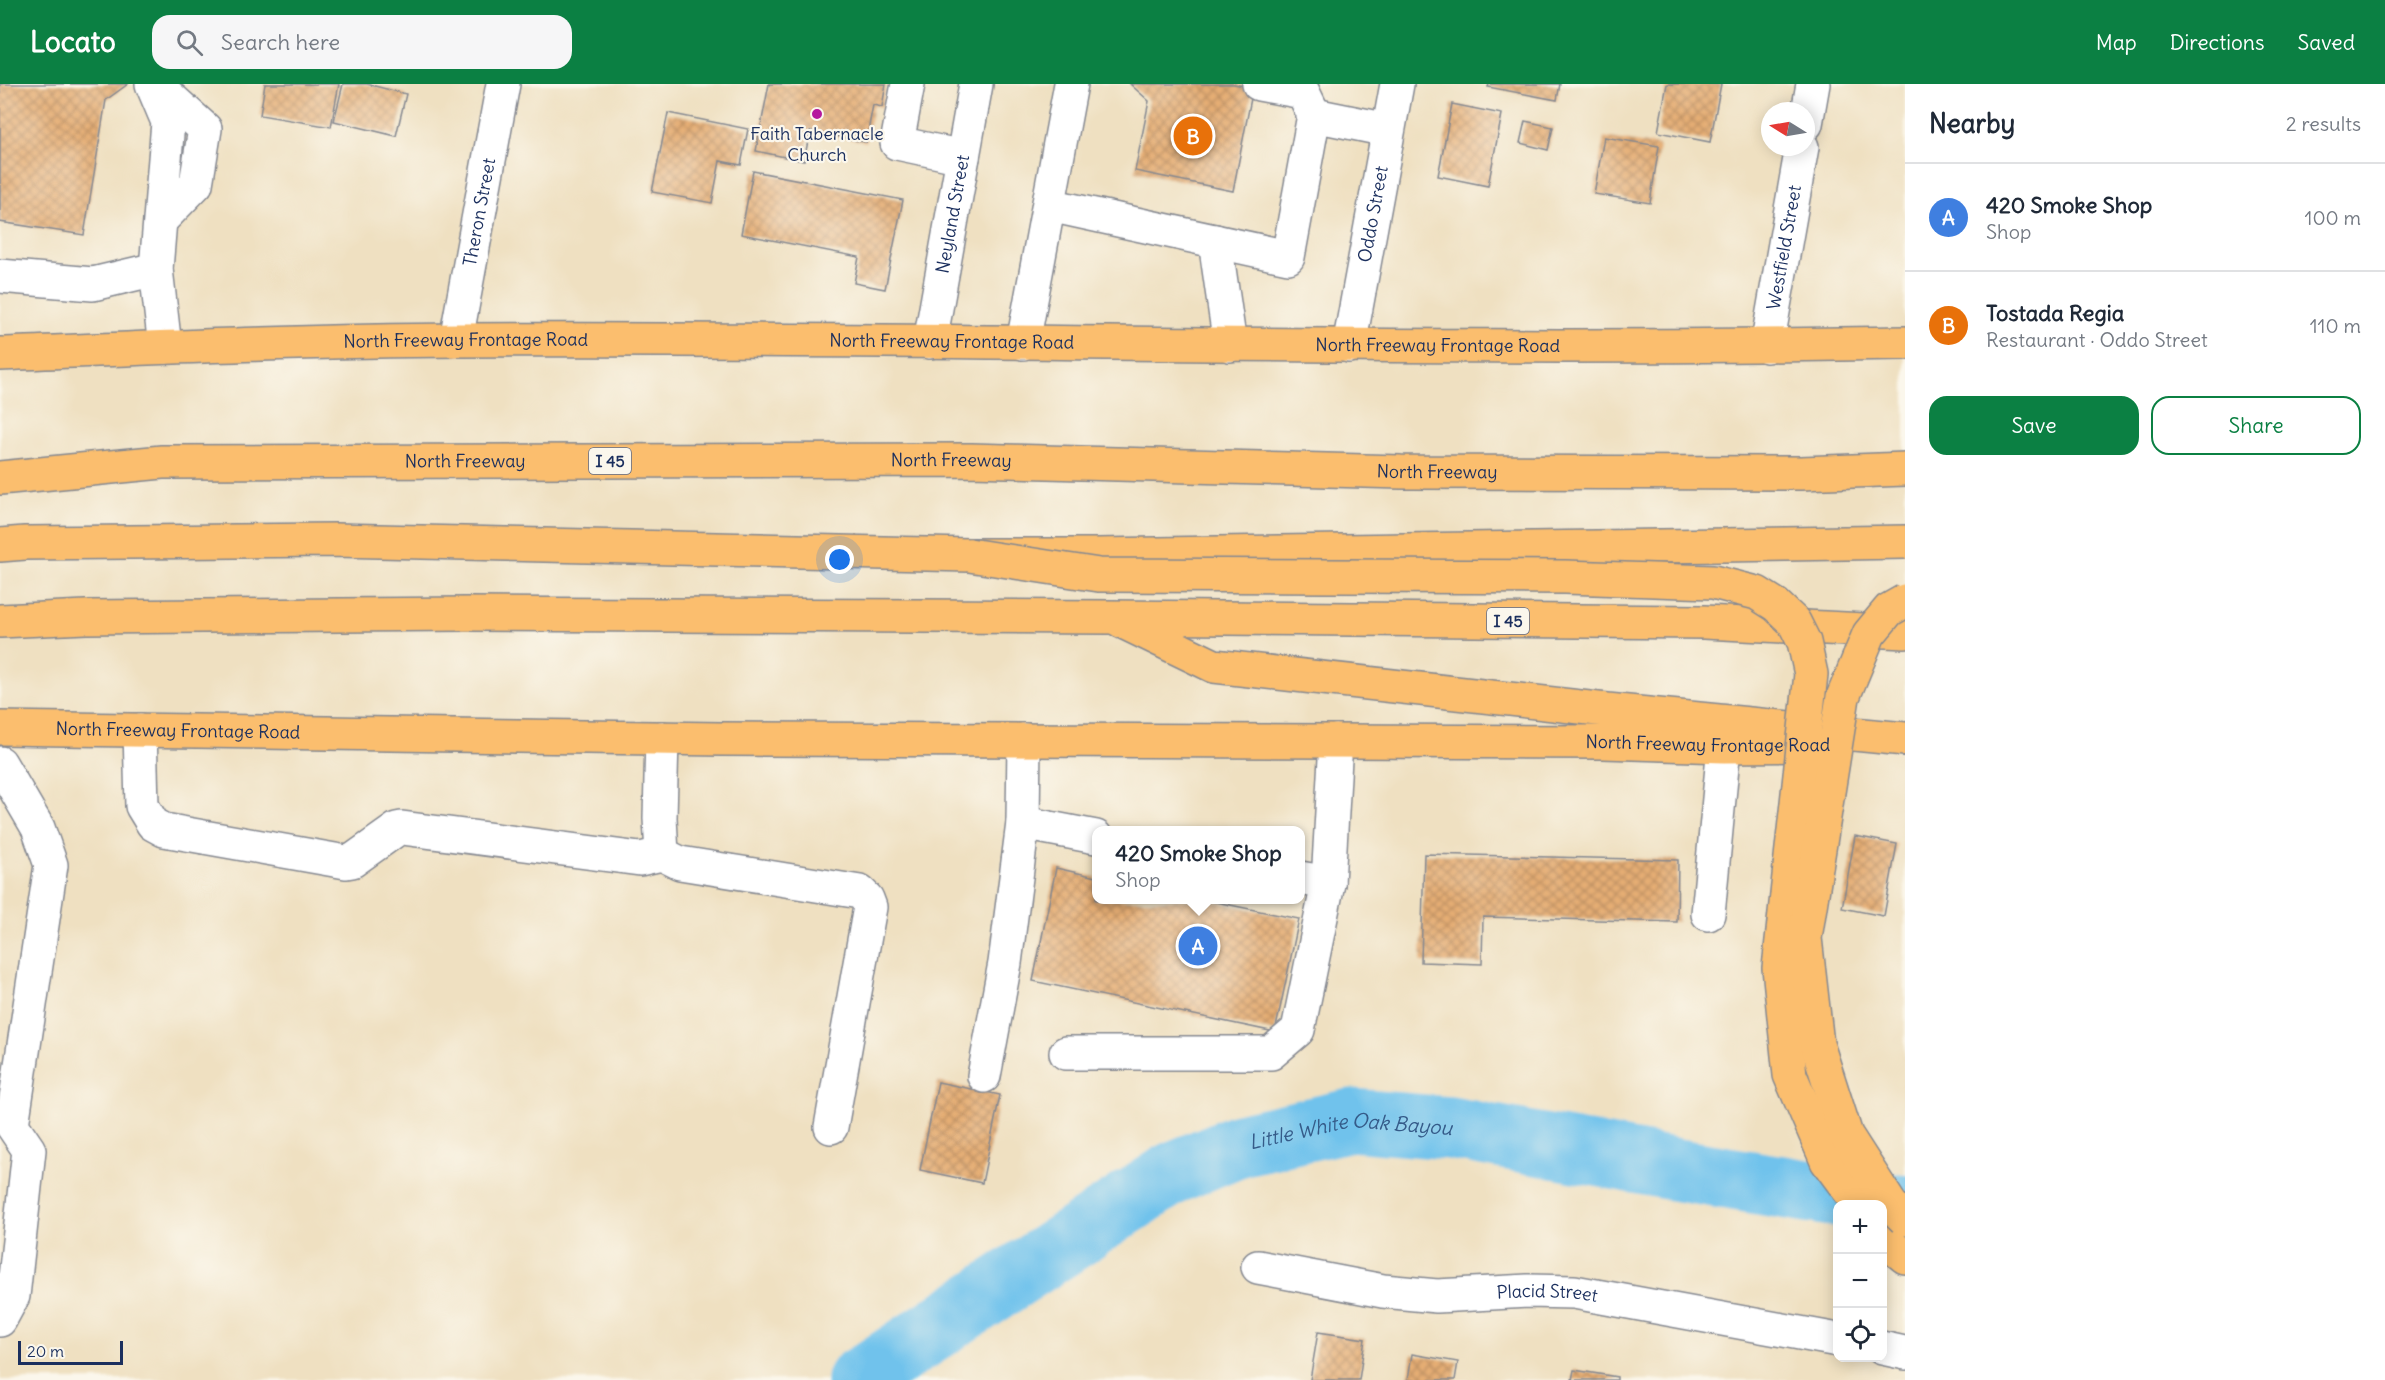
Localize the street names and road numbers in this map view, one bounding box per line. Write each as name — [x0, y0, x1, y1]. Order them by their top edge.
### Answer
street label: Neyland Street — [930, 153, 974, 275]
street label: Theron Street — [458, 156, 500, 268]
street label: Oddo Street — [1353, 164, 1393, 264]
street label: Westfield Street — [1762, 183, 1806, 312]
street label: North Freeway Frontage Road — [343, 328, 589, 353]
street label: North Freeway Frontage Road — [829, 329, 1075, 354]
street label: North Freeway Frontage Road — [1315, 333, 1560, 357]
road number: I 45 — [589, 448, 631, 474]
street label: North Freeway — [891, 448, 1012, 472]
street label: North Freeway — [405, 449, 526, 472]
street label: North Freeway — [1376, 459, 1497, 483]
road number: I 45 — [1487, 608, 1529, 634]
street label: North Freeway Frontage Road — [55, 717, 301, 744]
street label: North Freeway Frontage Road — [1586, 730, 1831, 757]
street label: Placid Street — [1496, 1279, 1600, 1307]

